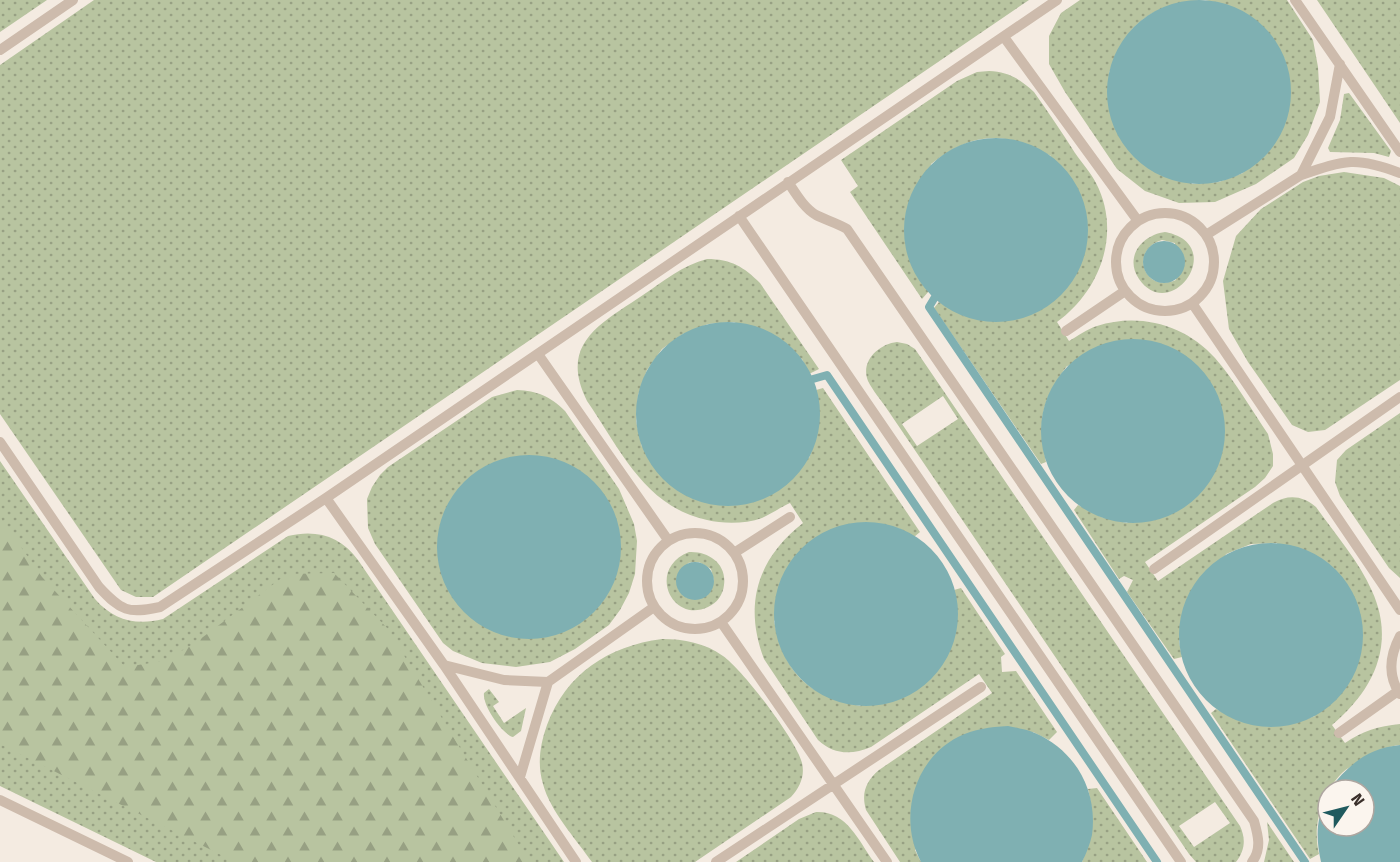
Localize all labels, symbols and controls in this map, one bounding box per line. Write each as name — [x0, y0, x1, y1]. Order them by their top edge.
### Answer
north arrow — [1316, 778, 1376, 838]
text: N — [1347, 790, 1369, 809]

